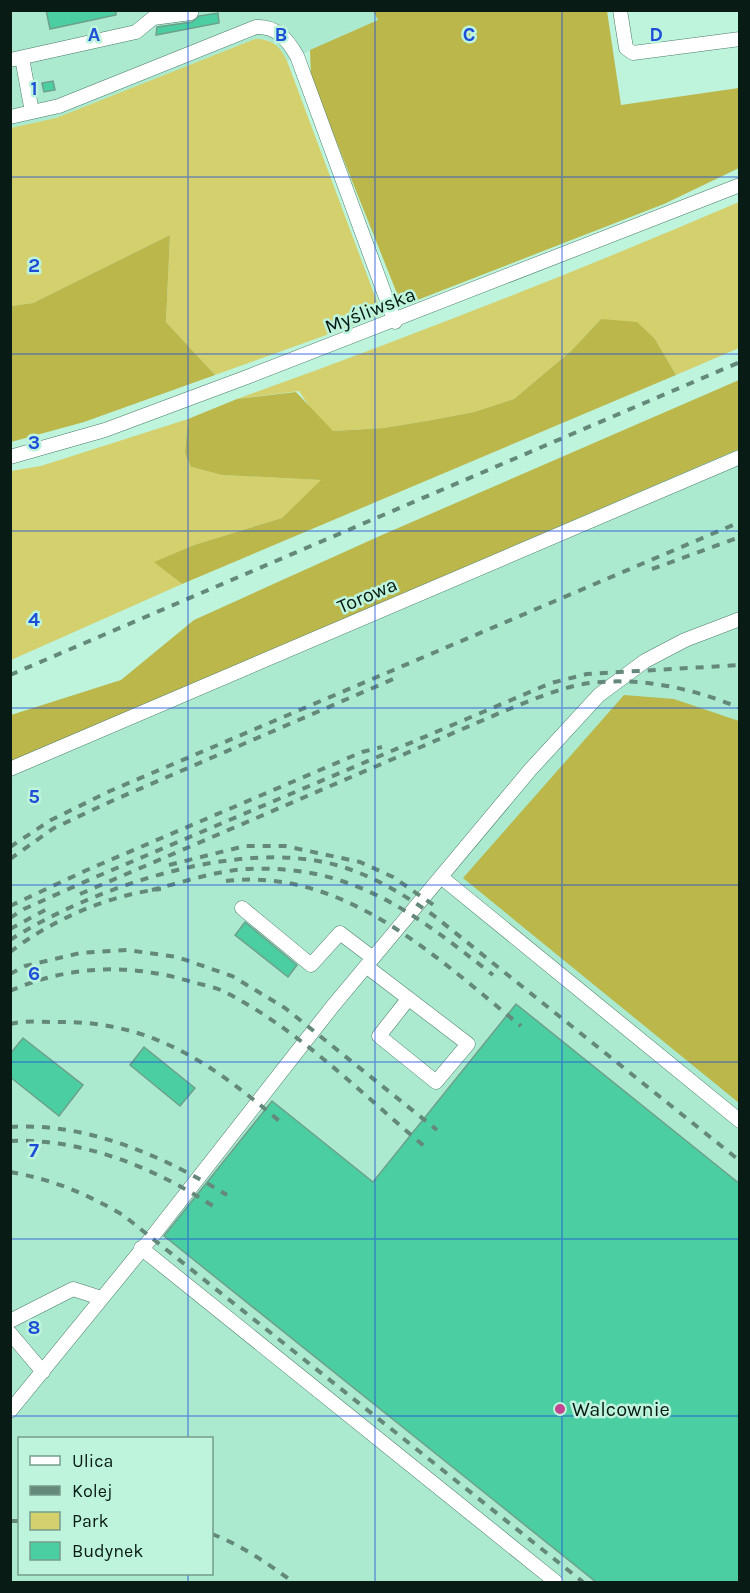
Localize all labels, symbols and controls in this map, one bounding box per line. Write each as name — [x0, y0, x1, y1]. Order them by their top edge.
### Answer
text: A — [88, 23, 101, 46]
text: B — [275, 23, 287, 46]
text: C — [463, 23, 475, 46]
text: D — [649, 23, 663, 46]
text: 1 — [30, 77, 38, 100]
text: 2 — [28, 254, 40, 277]
street label: Myśliwska — [321, 283, 419, 338]
text: 3 — [28, 431, 40, 454]
street label: Torowa — [334, 573, 401, 618]
text: 4 — [28, 608, 40, 631]
text: 5 — [28, 785, 40, 808]
text: 6 — [28, 962, 40, 985]
text: 7 — [29, 1139, 39, 1162]
text: 8 — [28, 1316, 40, 1339]
place label: Walcownie — [572, 1398, 670, 1421]
marker: Walcownie — [553, 1402, 567, 1416]
legend — [18, 1437, 213, 1575]
text: Ulica — [72, 1450, 113, 1472]
text: Kolej — [72, 1480, 113, 1502]
text: Park — [72, 1510, 109, 1532]
text: Budynek — [72, 1540, 143, 1562]

